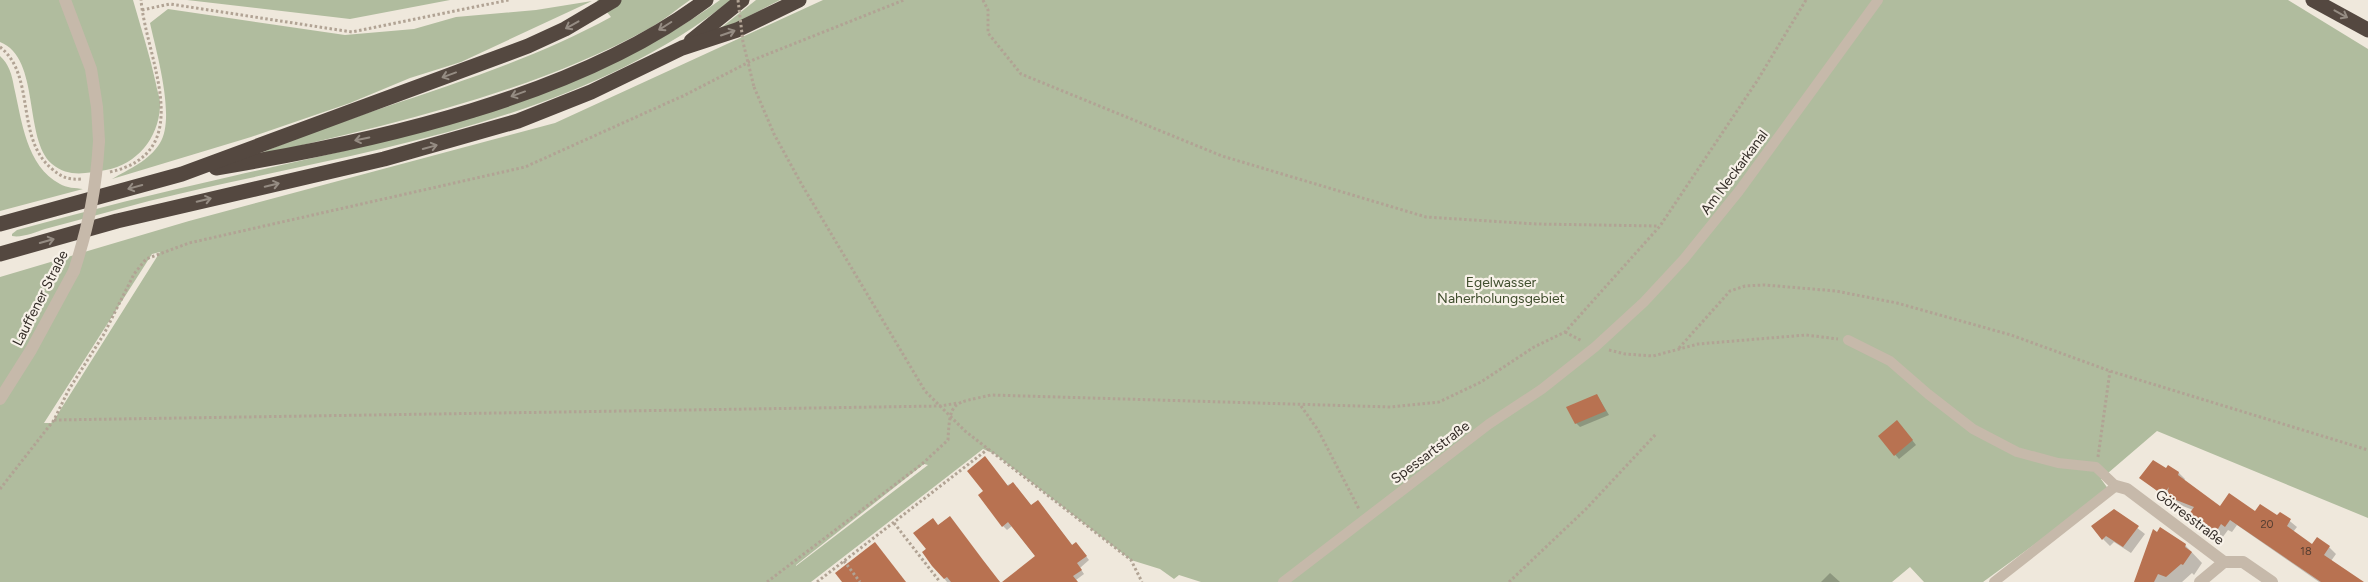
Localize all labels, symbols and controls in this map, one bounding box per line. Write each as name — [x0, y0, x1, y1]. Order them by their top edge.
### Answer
one-way arrow — [2333, 10, 2348, 20]
one-way arrow — [566, 21, 580, 31]
one-way arrow — [659, 22, 673, 32]
one-way arrow — [720, 28, 736, 37]
one-way arrow — [441, 71, 457, 80]
one-way arrow — [511, 90, 526, 99]
street label: Am Neckarkanal — [1697, 127, 1772, 218]
one-way arrow — [354, 134, 370, 144]
one-way arrow — [421, 142, 437, 152]
one-way arrow — [263, 180, 279, 189]
one-way arrow — [128, 182, 144, 192]
one-way arrow — [196, 195, 212, 204]
one-way arrow — [38, 235, 54, 245]
street label: Lauffener Straße — [9, 247, 72, 349]
park label: Egelwasser Naherholungsgebiet — [1437, 274, 1565, 307]
street label: Spessartstraße — [1388, 417, 1473, 487]
street label: Görresstraße — [2152, 486, 2228, 549]
house number: 20 — [2260, 518, 2274, 531]
house number: 18 — [2300, 545, 2312, 558]

